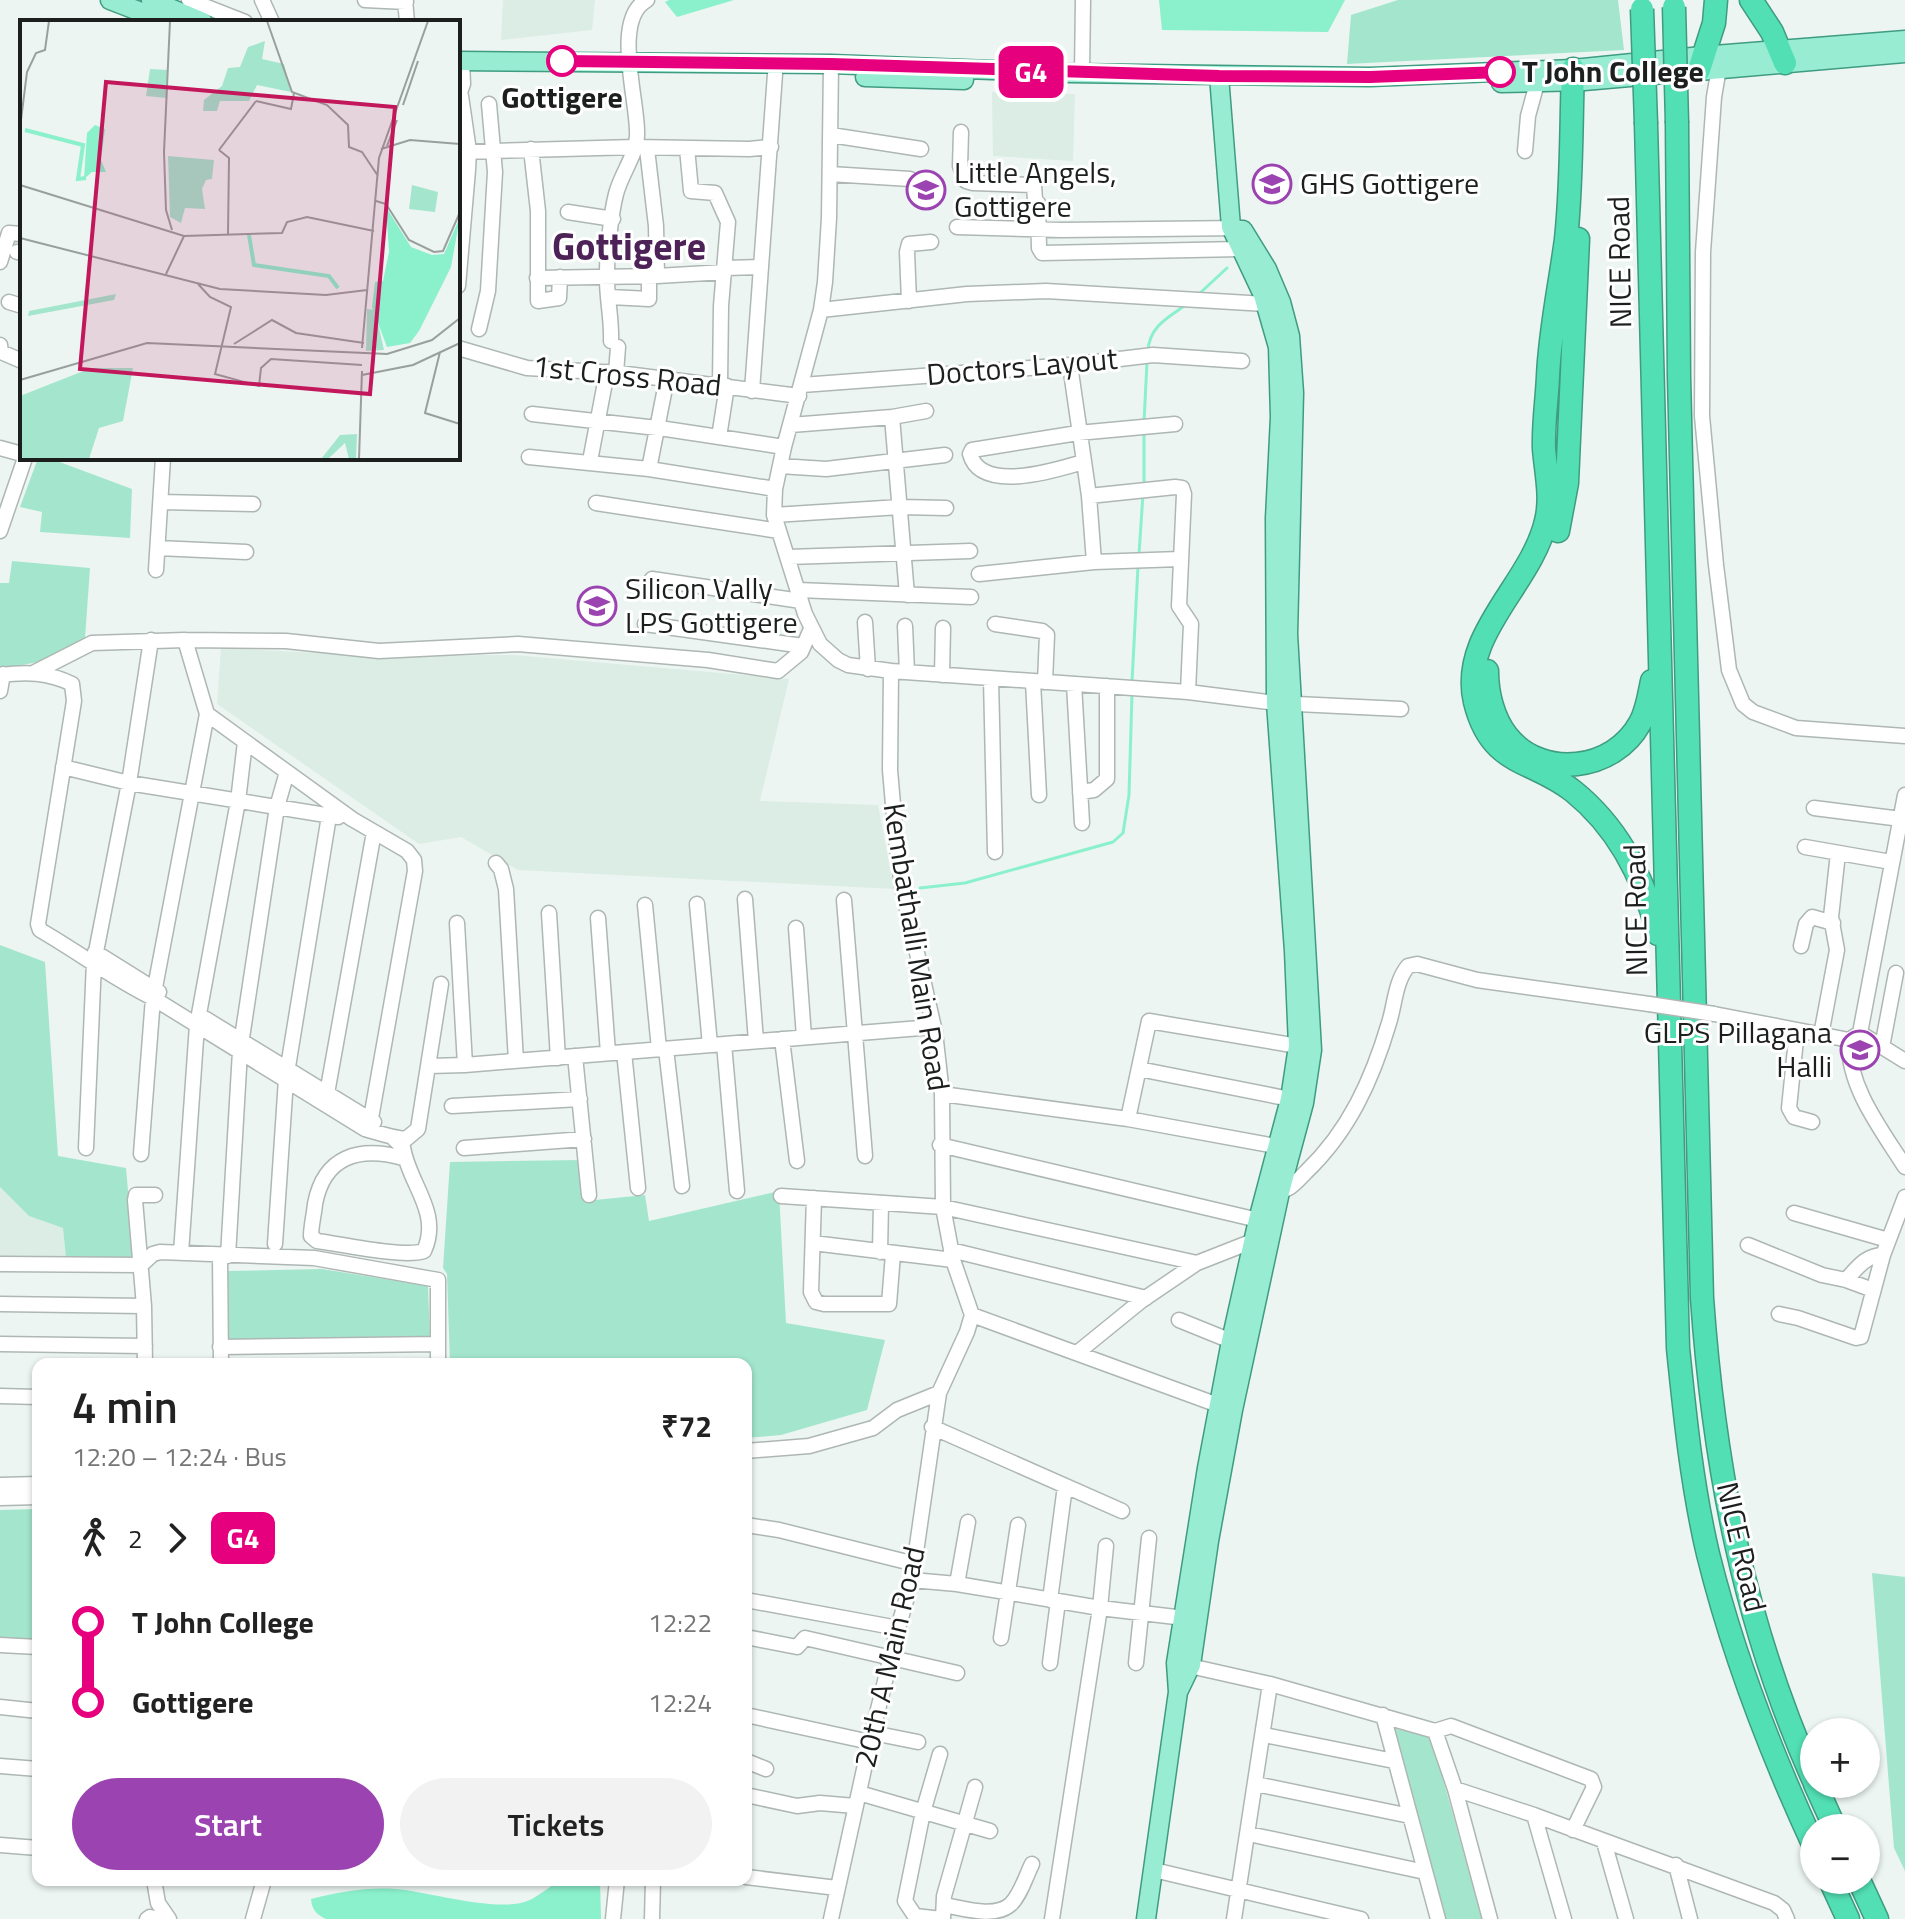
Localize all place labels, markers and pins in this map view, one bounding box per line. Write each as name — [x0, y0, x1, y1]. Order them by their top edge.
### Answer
marker: Gottigere — [547, 46, 577, 76]
place label: T John College — [1522, 48, 1704, 94]
marker: T John College — [1485, 57, 1515, 87]
place label: Gottigere — [501, 74, 623, 120]
place label: Little Angels, Gottigere — [954, 149, 1117, 229]
place label: GHS Gottigere — [1300, 160, 1479, 206]
school or university icon: GHS Gottigere — [1251, 163, 1293, 205]
school or university icon: Little Angels, Gottigere — [905, 169, 947, 211]
place label: Silicon Vally LPS Gottigere — [625, 565, 798, 645]
school or university icon: Silicon Vally LPS Gottigere — [576, 585, 618, 627]
place label: GLPS Pillagana Halli — [1644, 1009, 1832, 1089]
school or university icon: GLPS Pillagana Halli — [1839, 1029, 1881, 1071]

